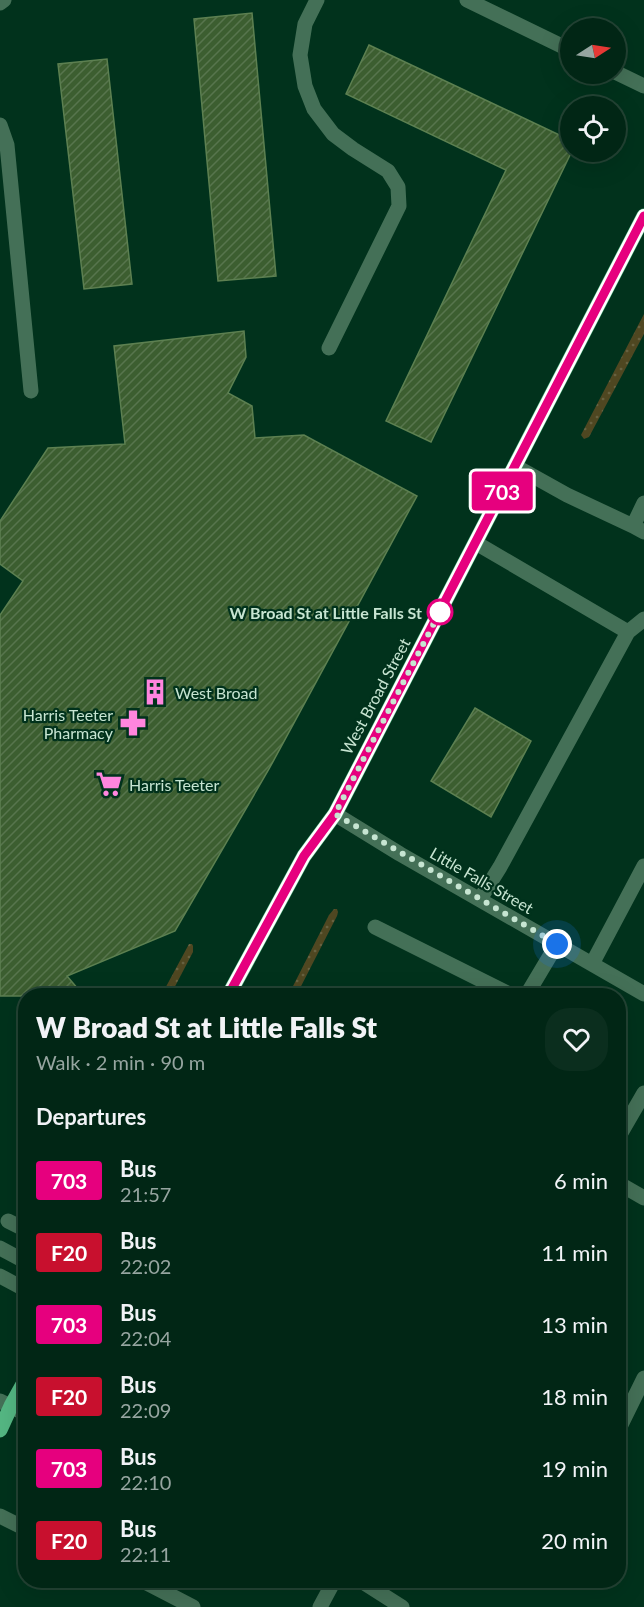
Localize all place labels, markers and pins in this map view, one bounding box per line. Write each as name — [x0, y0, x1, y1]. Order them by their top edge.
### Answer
marker: W Broad St at Little Falls St — [427, 599, 453, 625]
place label: W Broad St at Little Falls St — [230, 603, 422, 622]
building icon: West Broad — [140, 677, 170, 707]
place label: West Broad — [175, 683, 258, 702]
place label: Harris Teeter Pharmacy — [23, 705, 114, 742]
pharmacy icon: Harris Teeter Pharmacy — [118, 708, 148, 738]
supermarket icon: Harris Teeter — [94, 769, 124, 799]
place label: Harris Teeter — [129, 775, 219, 794]

